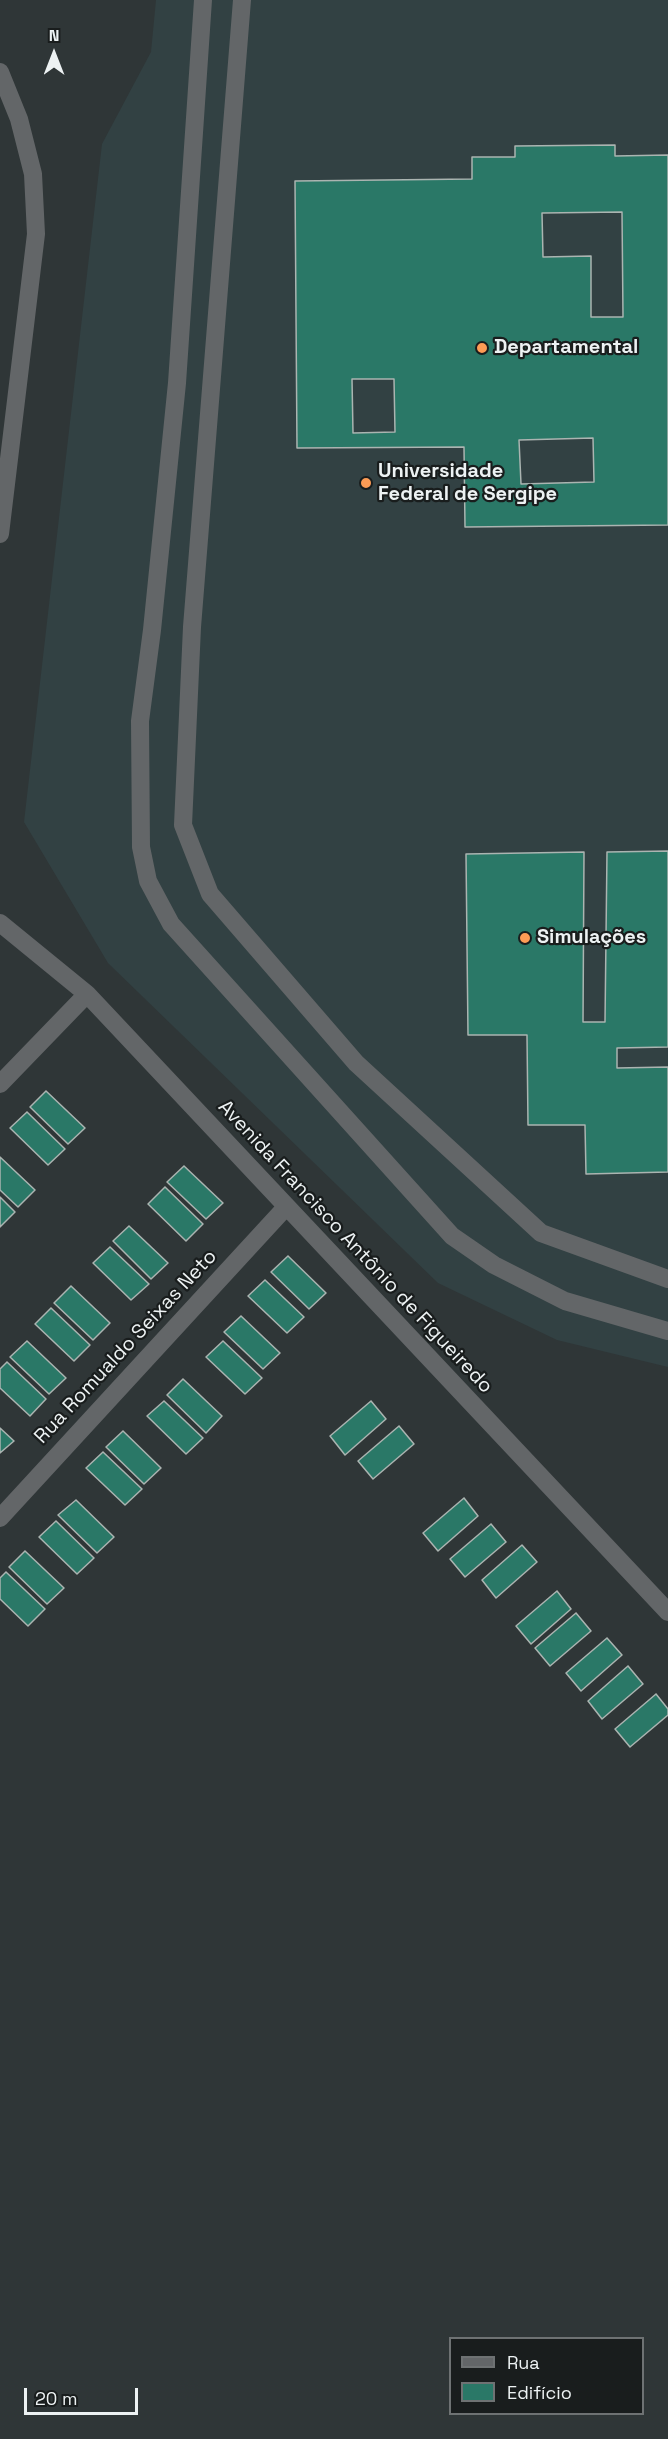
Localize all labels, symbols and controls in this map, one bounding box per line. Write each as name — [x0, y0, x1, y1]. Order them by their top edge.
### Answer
north arrow — [24, 24, 84, 84]
text: N — [49, 25, 59, 46]
place label: Departamental — [494, 336, 638, 360]
marker: Departamental — [475, 341, 489, 355]
place label: Universidade Federal de Sergipe — [378, 460, 557, 507]
marker: Universidade Federal de Sergipe — [359, 476, 373, 490]
place label: Simulações — [537, 926, 646, 950]
marker: Simulações — [518, 931, 532, 945]
street label: Avenida Francisco Antônio de Figueiredo — [213, 1096, 497, 1398]
street label: Rua Romualdo Seixas Neto — [30, 1245, 222, 1449]
legend — [449, 2337, 644, 2415]
text: Rua — [507, 2351, 540, 2374]
scale bar — [27, 2376, 141, 2414]
text: Edifício — [507, 2381, 572, 2404]
text: 20 m — [35, 2387, 78, 2410]

